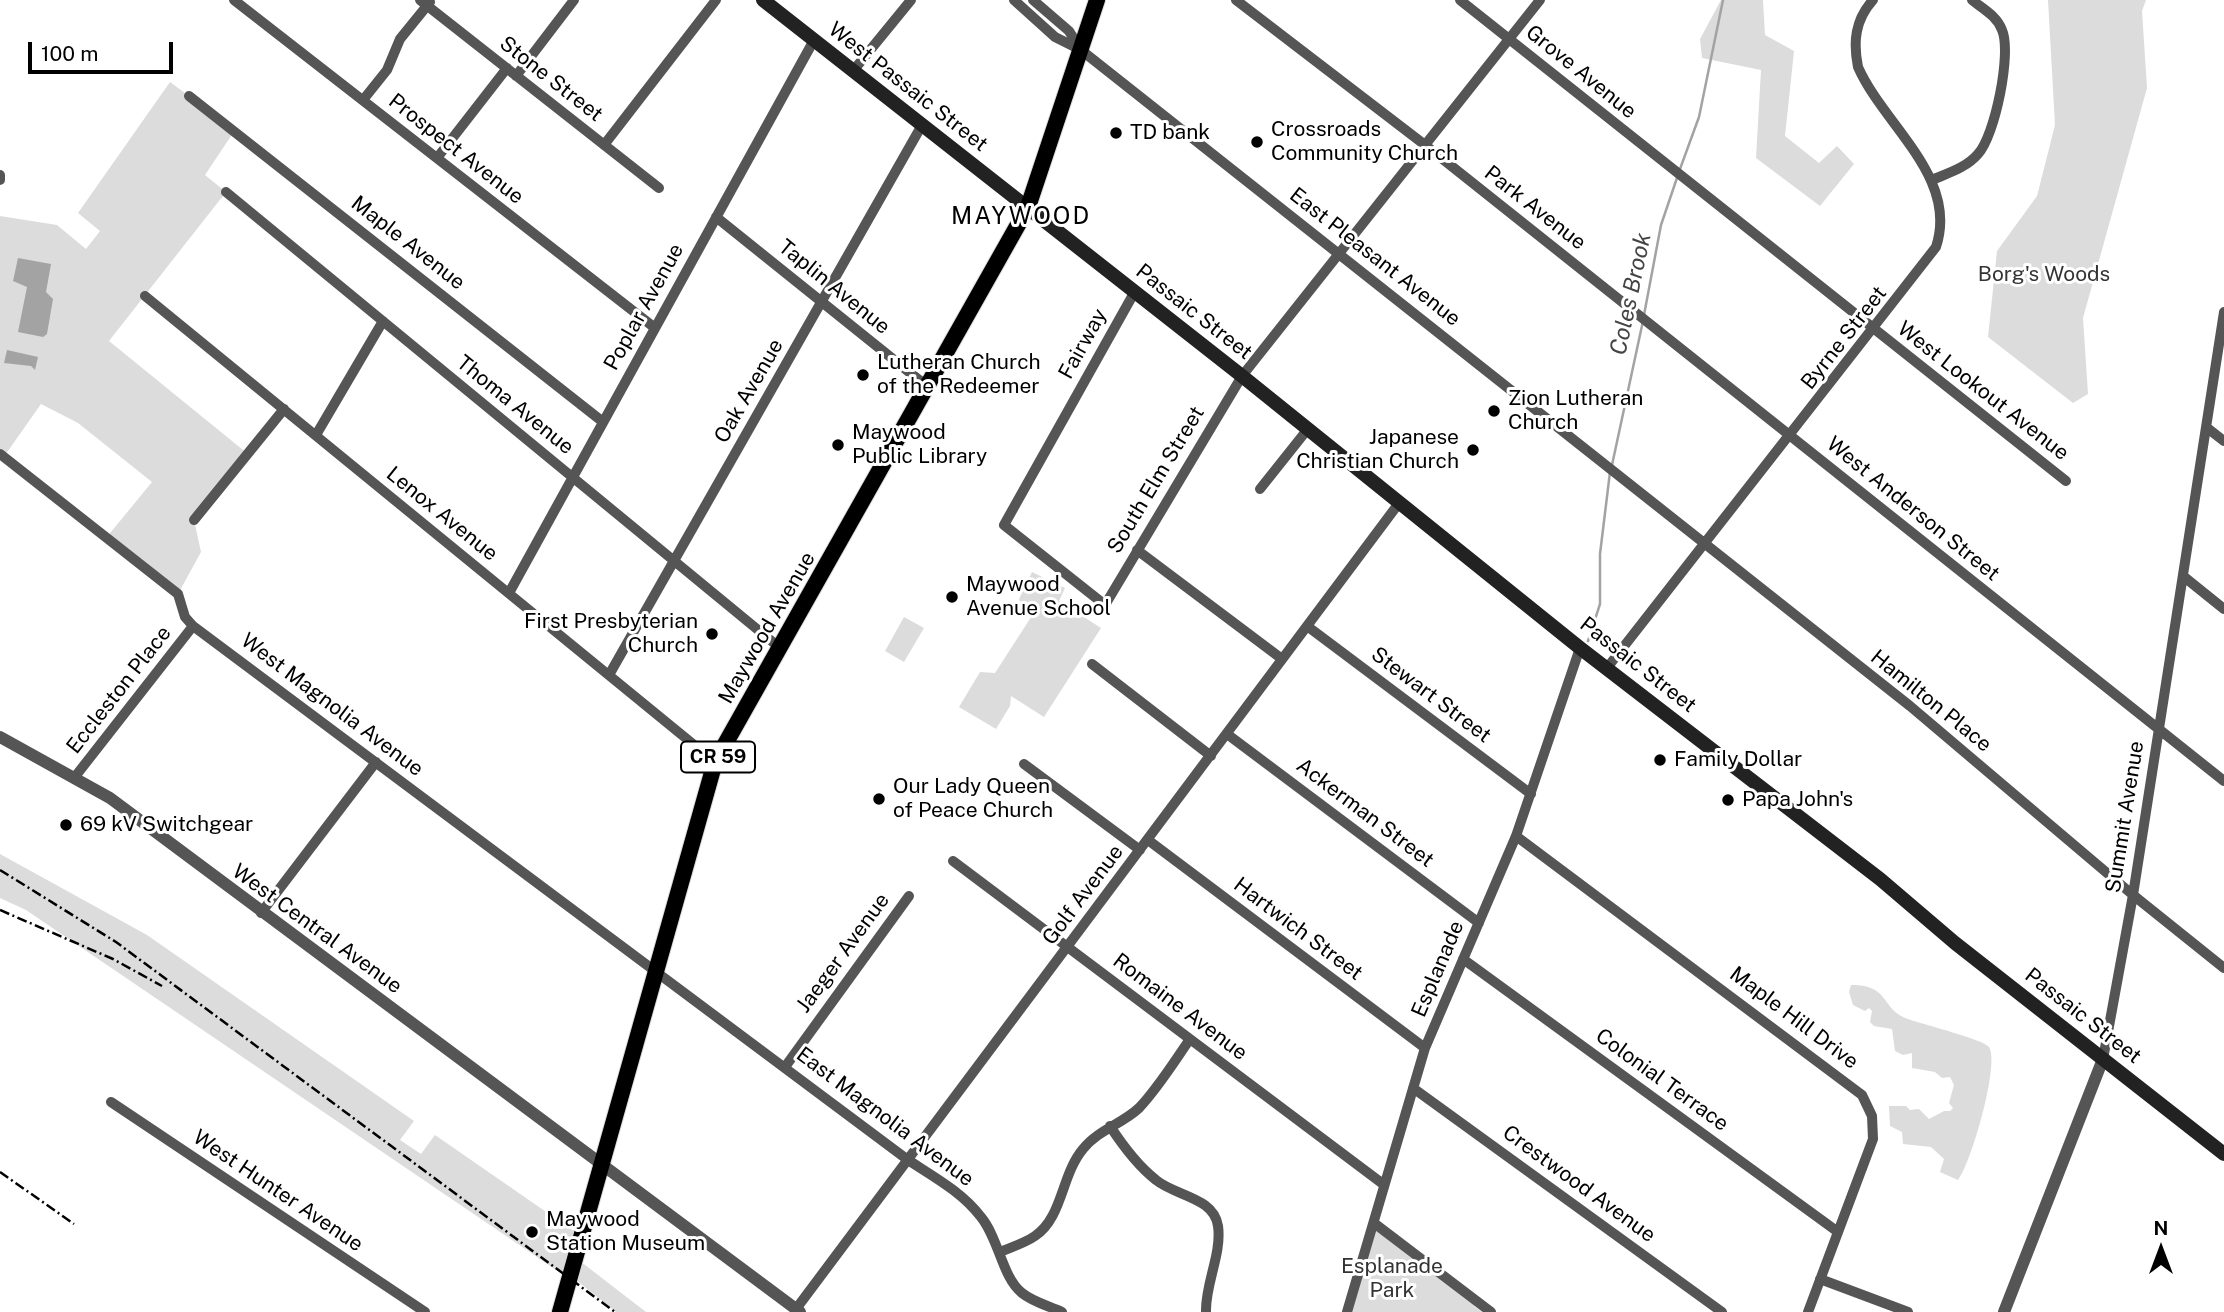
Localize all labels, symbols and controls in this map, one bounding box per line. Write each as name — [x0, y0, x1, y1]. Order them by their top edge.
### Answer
street label: West Passaic Street — [823, 17, 993, 157]
street label: Grove Avenue — [1521, 20, 1641, 124]
scale bar — [32, 28, 177, 72]
street label: Stone Street — [494, 31, 608, 127]
text: 100 m — [41, 41, 98, 66]
street label: Prospect Avenue — [383, 88, 529, 210]
place label: Crossroads Community Church — [1271, 117, 1458, 167]
place label: TD bank — [1130, 120, 1210, 146]
marker: TD bank — [1108, 125, 1124, 141]
marker: Crossroads Community Church — [1249, 134, 1265, 150]
street label: Park Avenue — [1479, 161, 1591, 255]
street label: East Pleasant Avenue — [1285, 182, 1465, 332]
street label: Maple Avenue — [346, 191, 470, 295]
district label: MAYWOOD — [952, 203, 1090, 231]
water label: Coles Brook — [1605, 230, 1657, 358]
street label: Taplin Avenue — [773, 234, 895, 340]
street label: Poplar Avenue — [599, 239, 689, 375]
street label: Passaic Street — [1131, 259, 1257, 365]
park label: Borg's Woods — [1978, 262, 2110, 288]
street label: Byrne Street — [1796, 281, 1892, 395]
street label: Fairway — [1053, 305, 1113, 383]
street label: West Lookout Avenue — [1892, 316, 2074, 466]
street label: Oak Avenue — [709, 335, 789, 447]
street label: Thoma Avenue — [451, 350, 579, 460]
place label: Lutheran Church of the Redeemer — [877, 350, 1041, 400]
marker: Lutheran Church of the Redeemer — [855, 367, 871, 383]
place label: Zion Lutheran Church — [1508, 386, 1643, 436]
street label: South Elm Street — [1102, 402, 1210, 558]
marker: Zion Lutheran Church — [1486, 403, 1502, 419]
place label: Maywood Public Library — [852, 420, 987, 470]
place label: Japanese Christian Church — [1296, 425, 1459, 475]
street label: West Anderson Street — [1821, 431, 2005, 587]
marker: Maywood Public Library — [830, 437, 846, 453]
marker: Japanese Christian Church — [1465, 442, 1481, 458]
street label: Lenox Avenue — [381, 461, 503, 567]
street label: Maywood Avenue — [713, 548, 821, 708]
place label: Maywood Avenue School — [966, 572, 1111, 622]
marker: Maywood Avenue School — [944, 589, 960, 605]
place label: First Presbyterian Church — [524, 609, 698, 659]
street label: Passaic Street — [1575, 612, 1701, 718]
street label: Eccleston Place — [61, 621, 177, 759]
marker: First Presbyterian Church — [704, 626, 720, 642]
street label: West Magnolia Avenue — [236, 628, 428, 782]
street label: Stewart Street — [1366, 642, 1496, 748]
street label: Hamilton Place — [1866, 645, 1996, 757]
street label: Summit Avenue — [2101, 739, 2149, 895]
road number: CR 59 — [681, 742, 755, 772]
place label: Family Dollar — [1674, 747, 1802, 773]
marker: Family Dollar — [1652, 752, 1668, 768]
street label: Ackerman Street — [1291, 753, 1439, 873]
place label: Our Lady Queen of Peace Church — [893, 774, 1053, 824]
place label: Papa John's — [1742, 787, 1853, 813]
marker: Our Lady Queen of Peace Church — [871, 791, 887, 807]
marker: Papa John's — [1720, 792, 1736, 808]
place label: 69 kV Switchgear — [80, 812, 253, 838]
marker: 69 kV Switchgear — [58, 817, 74, 833]
street label: Golf Avenue — [1037, 840, 1129, 950]
street label: West Central Avenue — [227, 859, 407, 999]
street label: Hartwich Street — [1228, 872, 1368, 986]
street label: Jaeger Avenue — [791, 888, 895, 1018]
street label: Esplanade — [1406, 917, 1470, 1021]
street label: Romaine Avenue — [1108, 948, 1252, 1066]
street label: Maple Hill Drive — [1725, 961, 1863, 1075]
street label: Passaic Street — [2020, 963, 2146, 1069]
street label: Colonial Terrace — [1591, 1023, 1733, 1137]
street label: East Magnolia Avenue — [791, 1042, 979, 1192]
street label: Crestwood Avenue — [1498, 1120, 1660, 1248]
street label: West Hunter Avenue — [188, 1125, 368, 1257]
place label: Maywood Station Museum — [546, 1207, 705, 1257]
north arrow — [2126, 1214, 2196, 1284]
text: N — [2154, 1217, 2168, 1239]
marker: Maywood Station Museum — [524, 1224, 540, 1240]
park label: Esplanade Park — [1341, 1254, 1443, 1304]

